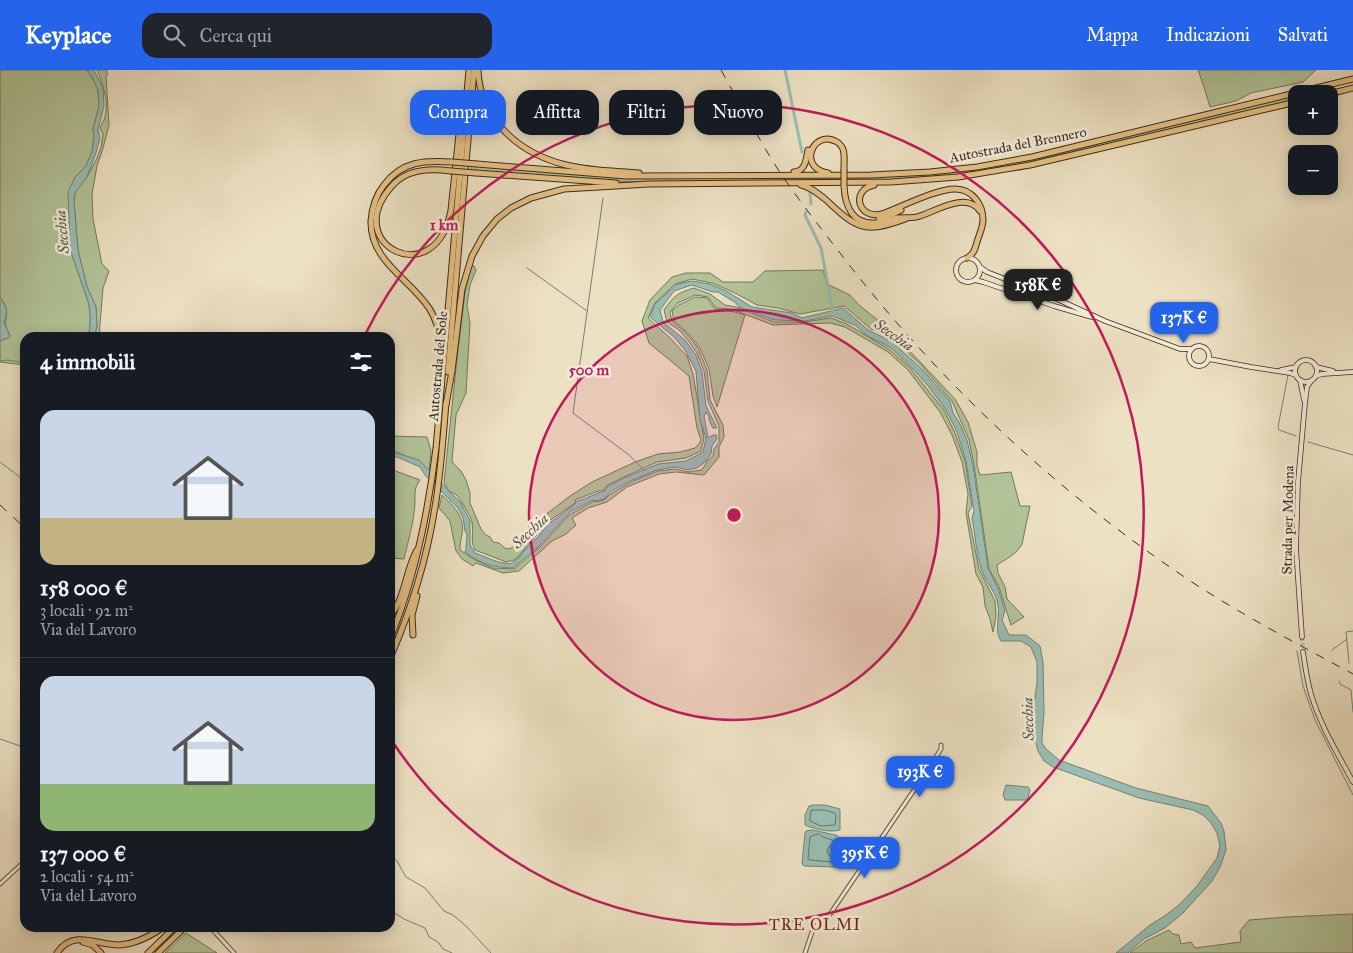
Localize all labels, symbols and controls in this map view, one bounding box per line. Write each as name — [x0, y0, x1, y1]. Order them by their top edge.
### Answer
search box — [142, 13, 492, 58]
text: Keyplace — [25, 20, 112, 50]
icon: search — [160, 21, 188, 49]
text: Cerca qui — [200, 24, 272, 47]
text: Mappa — [1086, 24, 1138, 46]
text: Indicazioni — [1166, 24, 1250, 46]
text: Salvati — [1278, 24, 1328, 46]
map controls — [1288, 85, 1338, 195]
button: + — [1288, 85, 1338, 135]
chip: Compra — [410, 90, 506, 135]
chip: Affitta — [516, 90, 599, 135]
chip: Filtri — [609, 90, 684, 135]
chip: Nuovo — [694, 90, 782, 135]
street label: Autostrada del Brennero — [947, 123, 1088, 167]
button: − — [1288, 145, 1338, 195]
water label: Secchia — [51, 210, 73, 255]
text: 1 km — [430, 216, 459, 234]
pin: 158K € — [997, 268, 1079, 311]
text: 158K € — [1015, 275, 1061, 294]
pin: 137K € — [1143, 302, 1225, 344]
text: 137K € — [1161, 308, 1207, 327]
street label: Autostrada del Sole — [425, 310, 451, 423]
water label: Secchia — [870, 315, 917, 355]
icon: filters — [347, 348, 375, 376]
text: 4 immobili — [40, 349, 135, 375]
text: 500 m — [569, 361, 610, 379]
icon: home — [163, 443, 253, 533]
street label: Strada per Modena — [1279, 465, 1297, 575]
centre of rings — [725, 506, 743, 524]
water label: Secchia — [507, 510, 552, 553]
text: 158 000 € — [40, 575, 128, 601]
text: 3 locali · 92 m² — [40, 601, 133, 620]
text: Via del Lavoro — [40, 620, 136, 639]
water label: Secchia — [1018, 697, 1038, 742]
icon: home — [163, 708, 253, 798]
pin: 193K € — [879, 756, 961, 798]
text: 193K € — [897, 762, 943, 781]
pin: 395K € — [824, 836, 906, 879]
text: 137 000 € — [40, 841, 126, 867]
text: 395K € — [842, 843, 888, 862]
text: 2 locali · 54 m² — [40, 867, 134, 886]
text: Via del Lavoro — [40, 886, 136, 905]
district label: TRE OLMI — [769, 915, 861, 934]

